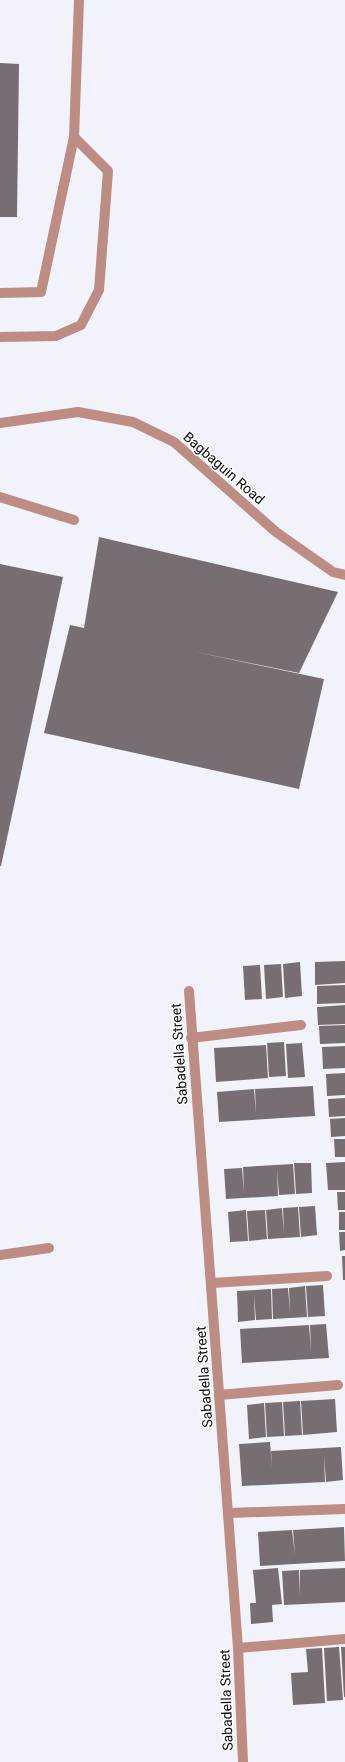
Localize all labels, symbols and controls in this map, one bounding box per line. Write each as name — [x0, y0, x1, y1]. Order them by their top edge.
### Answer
street label: Bagbaguin Road — [180, 429, 268, 507]
street label: Sabadella Street — [167, 1002, 191, 1105]
street label: Sabadella Street — [192, 1325, 216, 1428]
street label: Sabadella Street — [216, 1649, 236, 1751]

